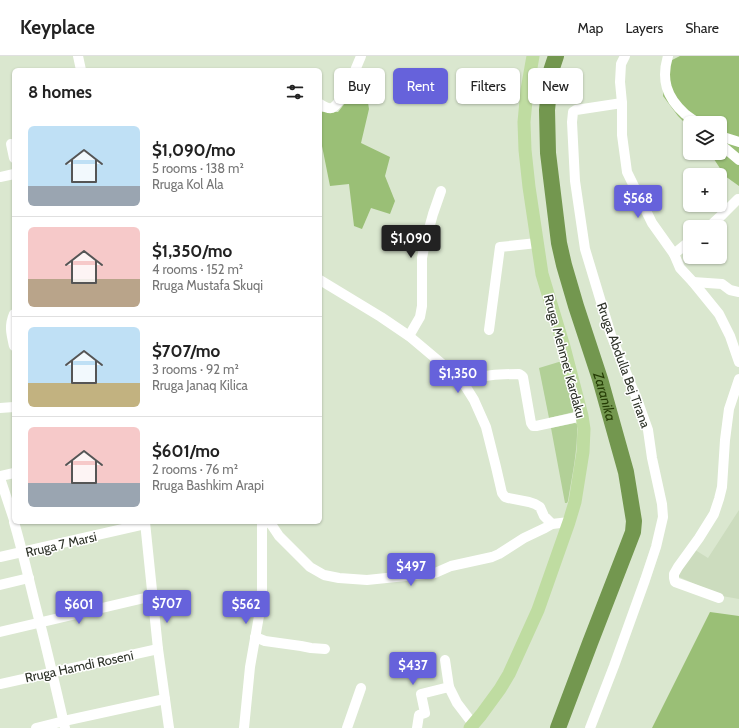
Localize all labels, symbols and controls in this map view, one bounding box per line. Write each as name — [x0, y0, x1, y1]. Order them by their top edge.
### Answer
text: Keyplace — [20, 16, 95, 39]
text: Map — [578, 19, 603, 37]
text: Layers — [625, 19, 663, 37]
text: Share — [685, 19, 719, 37]
chip: Buy — [334, 68, 385, 104]
chip: Rent — [393, 68, 448, 104]
chip: Filters — [456, 68, 520, 104]
chip: New — [528, 68, 583, 104]
icon: filters — [284, 81, 306, 103]
text: 8 homes — [28, 82, 92, 102]
map controls — [683, 116, 727, 264]
button: layers — [683, 116, 727, 160]
text: $1,090/mo — [152, 140, 235, 160]
icon: home — [60, 142, 108, 190]
text: 5 rooms · 138 m² — [152, 160, 244, 176]
button: + — [683, 168, 727, 212]
text: Rruga Kol Ala — [152, 176, 224, 192]
pin: $568 — [614, 185, 662, 219]
text: $568 — [623, 190, 653, 206]
button: − — [683, 220, 727, 264]
pin: $1,090 — [378, 225, 444, 259]
text: $1,090 — [391, 230, 431, 246]
text: $1,350/mo — [152, 241, 232, 261]
icon: home — [60, 243, 108, 291]
text: 4 rooms · 152 m² — [152, 261, 243, 277]
text: Rruga Mustafa Skuqi — [152, 277, 263, 293]
street label: Rruga Mehmet Kardaku — [541, 292, 589, 420]
street label: Rruga Abdulla Bej Tirana — [593, 300, 654, 431]
text: $707/mo — [152, 341, 220, 361]
icon: home — [60, 343, 108, 391]
pin: $1,350 — [425, 360, 491, 394]
text: 3 rooms · 92 m² — [152, 361, 239, 377]
text: $1,350 — [439, 365, 477, 381]
water label: Zaranika — [589, 369, 620, 423]
text: Rruga Janaq Kilica — [152, 377, 248, 393]
text: $601/mo — [152, 441, 220, 461]
icon: home — [60, 443, 108, 491]
text: 2 rooms · 76 m² — [152, 461, 238, 477]
text: Rruga Bashkim Arapi — [152, 477, 264, 493]
street label: Rruga 7 Marsi — [24, 528, 98, 560]
pin: $497 — [387, 553, 435, 587]
text: $497 — [396, 558, 426, 574]
pin: $707 — [143, 590, 191, 624]
pin: $601 — [55, 591, 103, 625]
pin: $562 — [222, 591, 270, 625]
text: $707 — [152, 595, 182, 611]
text: $601 — [65, 596, 93, 612]
text: $562 — [232, 596, 260, 612]
street label: Rruga Hamdi Roseni — [23, 647, 135, 685]
pin: $437 — [389, 652, 437, 686]
text: $437 — [398, 657, 428, 673]

